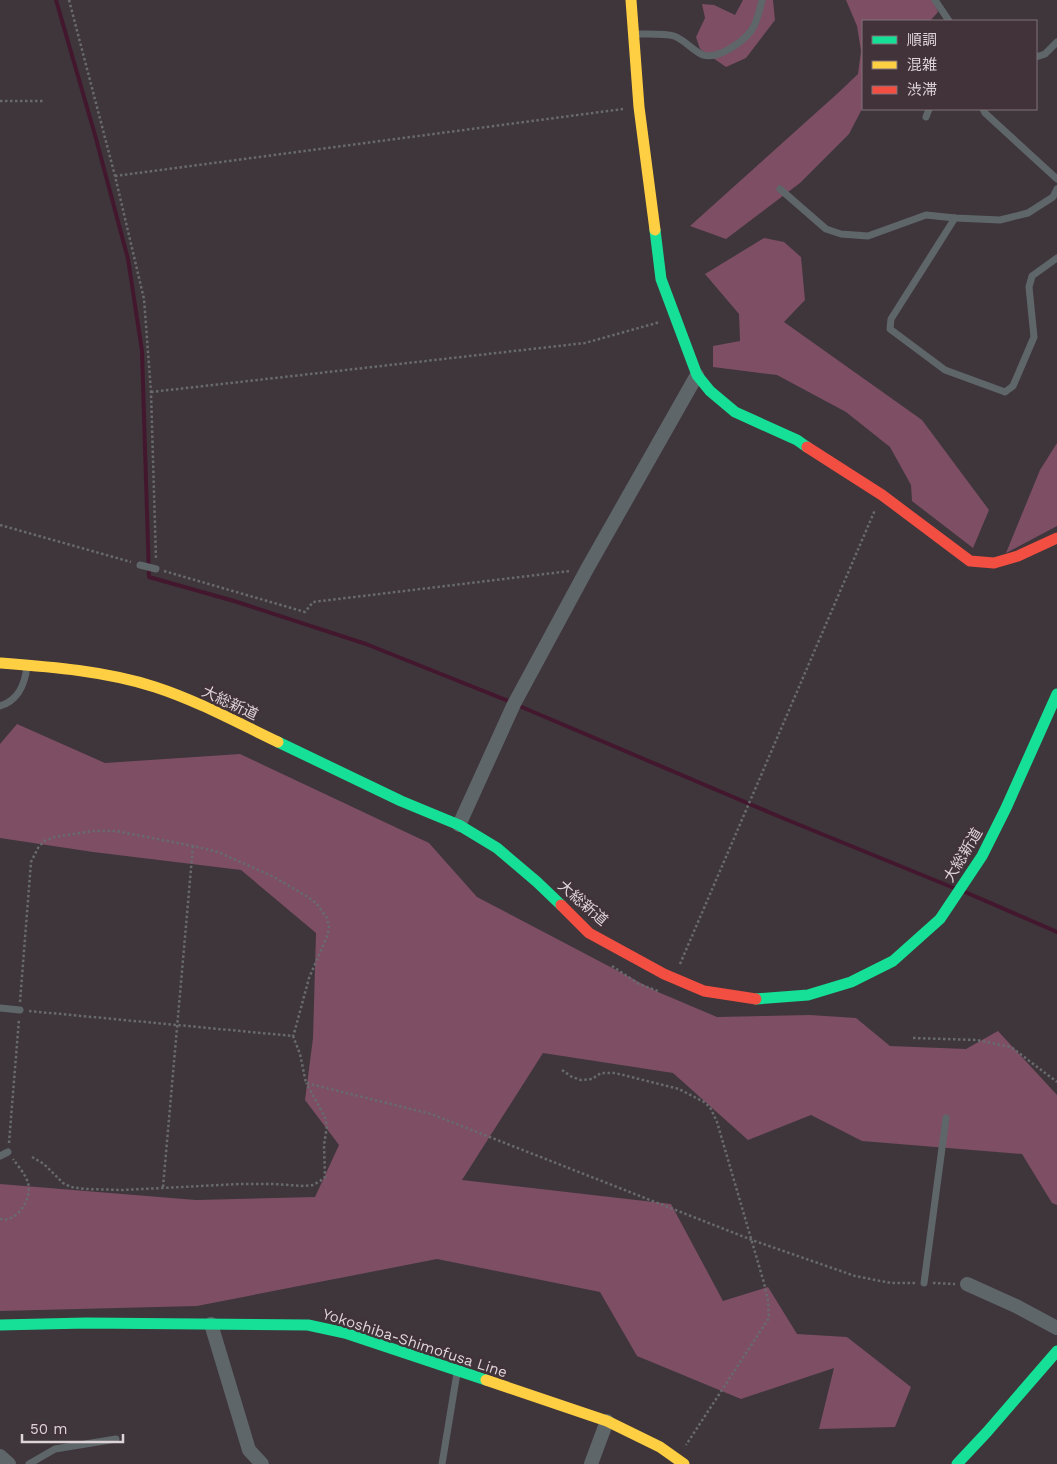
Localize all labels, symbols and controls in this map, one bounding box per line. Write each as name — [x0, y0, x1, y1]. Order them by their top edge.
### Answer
legend — [862, 20, 1037, 110]
text: 順調 — [907, 31, 937, 49]
text: 混雑 — [907, 56, 937, 74]
text: 渋滞 — [907, 81, 937, 99]
street label: 大総新道 — [199, 682, 261, 724]
street label: 大総新道 — [940, 825, 986, 885]
street label: 大総新道 — [554, 877, 612, 929]
street label: Yokoshiba-Shimofusa Line — [320, 1305, 510, 1381]
scale bar — [22, 1412, 124, 1444]
text: 50 m — [30, 1420, 67, 1438]

